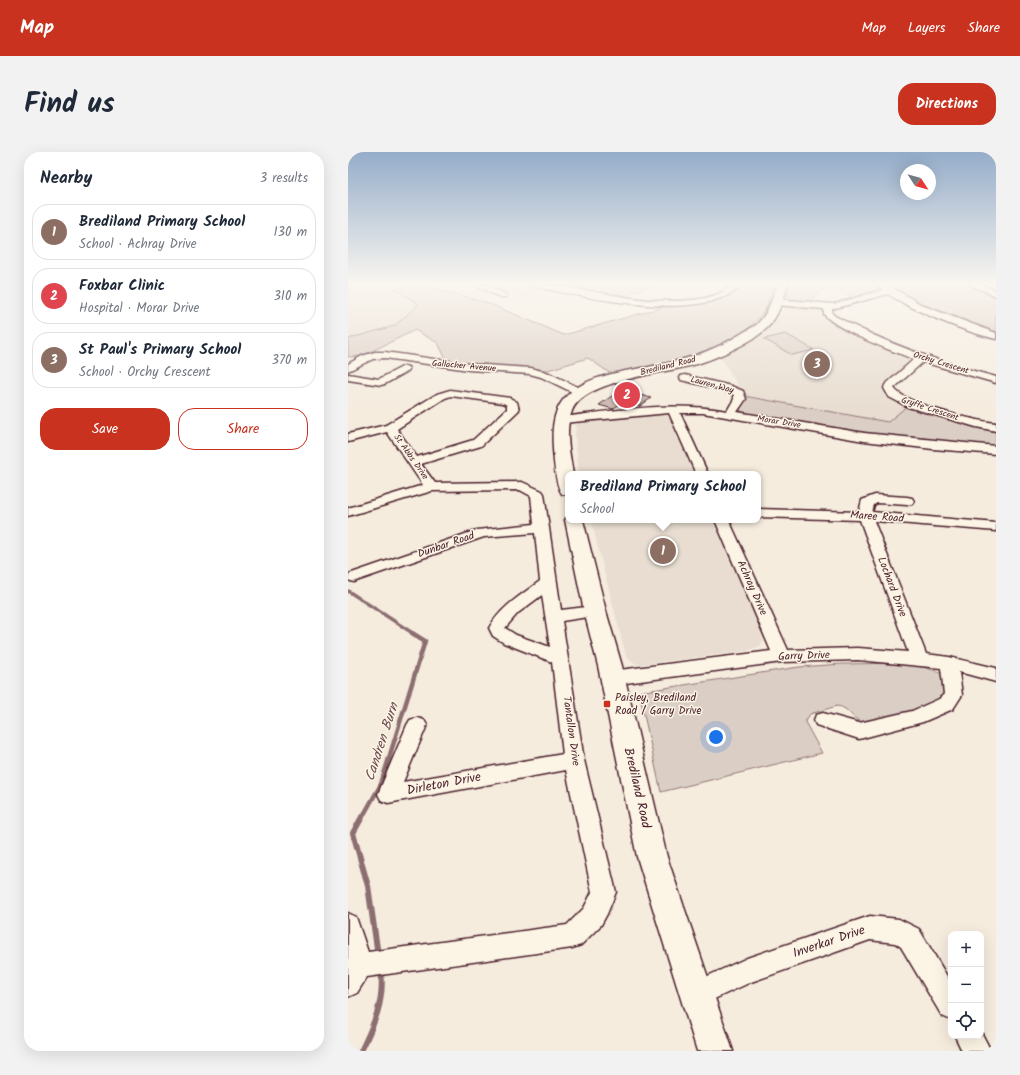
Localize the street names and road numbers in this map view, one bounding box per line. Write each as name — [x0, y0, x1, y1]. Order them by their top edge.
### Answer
street label: Orchy Crescent — [911, 347, 971, 379]
street label: Brediland Road — [639, 352, 698, 380]
street label: Gallacher Avenue — [431, 356, 497, 376]
street label: Lauren Way — [689, 372, 736, 398]
street label: Gryffe Crescent — [899, 393, 961, 426]
street label: Morar Drive — [756, 411, 802, 433]
street label: St Abbs Drive — [390, 431, 432, 483]
street label: Maree Road — [850, 506, 905, 528]
street label: Dunbar Road — [415, 527, 477, 563]
street label: Lochard Drive — [872, 554, 912, 620]
street label: Achray Drive — [732, 557, 772, 619]
street label: Garry Drive — [778, 646, 830, 666]
street label: Tantallon Drive — [557, 695, 585, 767]
street label: Brediland Road — [618, 746, 657, 831]
street label: Dirleton Drive — [405, 767, 483, 801]
street label: Inverkar Drive — [790, 920, 868, 964]

